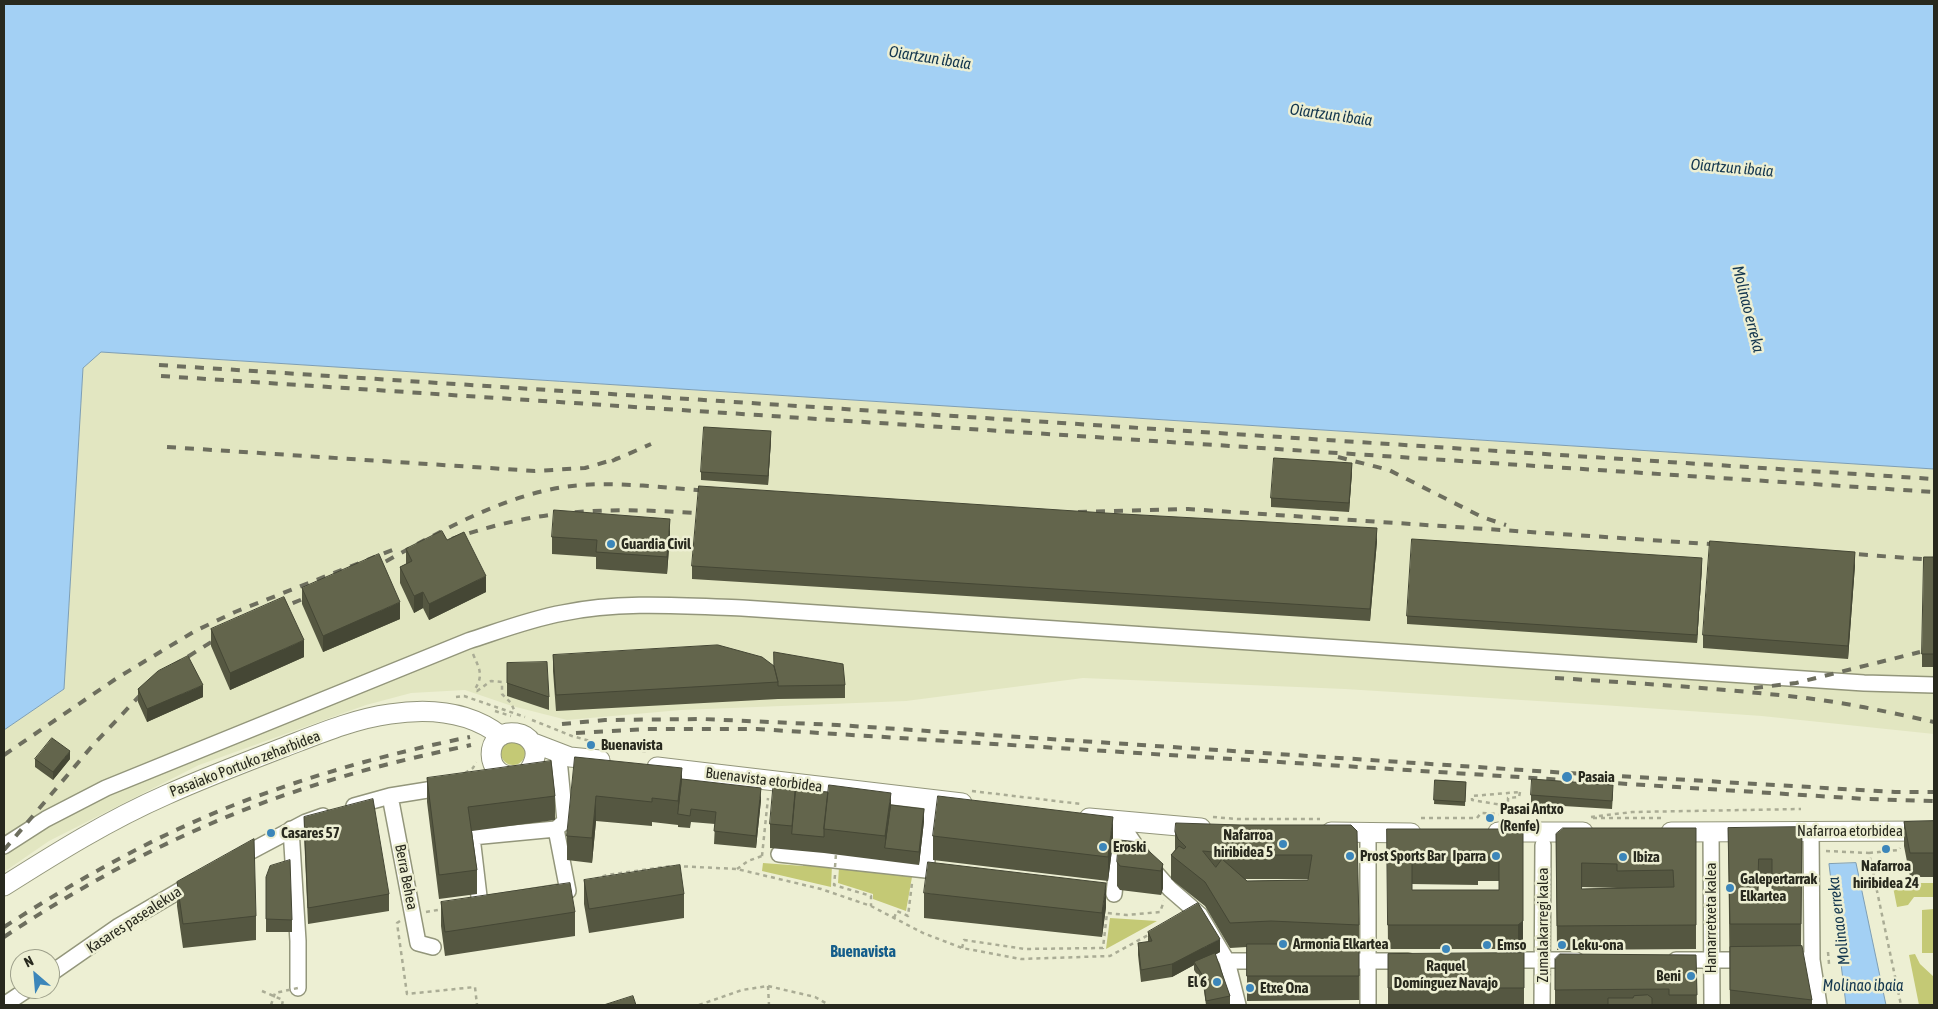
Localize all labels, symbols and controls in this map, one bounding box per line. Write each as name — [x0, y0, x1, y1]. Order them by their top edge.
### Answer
water label: Oiartzun ibaia — [888, 42, 972, 74]
water label: Oiartzun ibaia — [1289, 100, 1373, 130]
water label: Oiartzun ibaia — [1690, 155, 1774, 181]
water label: Molinao erreka — [1728, 264, 1768, 354]
place label: Guardia Civil — [621, 535, 691, 553]
marker: Guardia Civil — [605, 538, 617, 550]
street label: Pasaiako Portuko zeharbidea — [167, 727, 323, 801]
place label: Buenavista — [601, 736, 663, 754]
marker: Buenavista — [585, 739, 597, 751]
street label: Buenavista etorbidea — [705, 764, 823, 796]
place label: Pasaia — [1578, 768, 1615, 786]
marker: Pasaia — [1560, 770, 1574, 784]
place label: Pasai Antxo (Renfe) — [1500, 800, 1564, 835]
marker: Pasai Antxo (Renfe) — [1484, 812, 1496, 824]
street label: Nafarroa etorbidea — [1797, 822, 1903, 840]
place label: Casares 57 — [281, 824, 340, 842]
place label: Nafarroa hiribidea 5 — [1214, 826, 1273, 861]
marker: Casares 57 — [265, 827, 277, 839]
place label: Eroski — [1113, 838, 1146, 856]
marker: Nafarroa hiribidea 5 — [1277, 838, 1289, 850]
marker: Eroski — [1097, 841, 1109, 853]
street label: Berra Behea — [391, 843, 421, 911]
marker: Nafarroa hiribidea 24 — [1880, 843, 1892, 855]
place label: Prost Sports Bar — [1360, 847, 1445, 865]
place label: Iparra — [1453, 847, 1486, 865]
place label: Ibiza — [1633, 848, 1660, 866]
marker: Prost Sports Bar — [1344, 850, 1356, 862]
marker: Iparra — [1490, 850, 1502, 862]
marker: Ibiza — [1617, 851, 1629, 863]
place label: Nafarroa hiribidea 24 — [1853, 857, 1919, 892]
street label: Hamarretxeta kalea — [1702, 863, 1720, 973]
street label: Zumalakarregi kalea — [1534, 867, 1552, 983]
place label: Galepertarrak Elkartea — [1740, 870, 1817, 905]
water label: Molinao erreka — [1824, 876, 1854, 966]
marker: Galepertarrak Elkartea — [1724, 882, 1736, 894]
street label: Kasares pasealekua — [83, 883, 185, 957]
place label: Armonia Elkartea — [1293, 935, 1389, 953]
place label: Emso — [1497, 936, 1527, 954]
place label: Leku-ona — [1572, 936, 1624, 954]
marker: Armonia Elkartea — [1277, 938, 1289, 950]
marker: Emso — [1481, 939, 1493, 951]
marker: Leku-ona — [1556, 939, 1568, 951]
district label: Buenavista — [830, 942, 896, 962]
marker: Raquel Domínguez Navajo — [1440, 943, 1452, 955]
north arrow — [10, 949, 60, 999]
text: N — [21, 953, 36, 971]
place label: Raquel Domínguez Navajo — [1394, 957, 1498, 992]
place label: Beni — [1656, 967, 1681, 985]
marker: Beni — [1685, 970, 1697, 982]
place label: El 6 — [1188, 973, 1207, 991]
marker: El 6 — [1211, 976, 1223, 988]
water label: Molinao ibaia — [1823, 976, 1903, 996]
place label: Etxe Ona — [1260, 979, 1308, 997]
marker: Etxe Ona — [1244, 982, 1256, 994]

